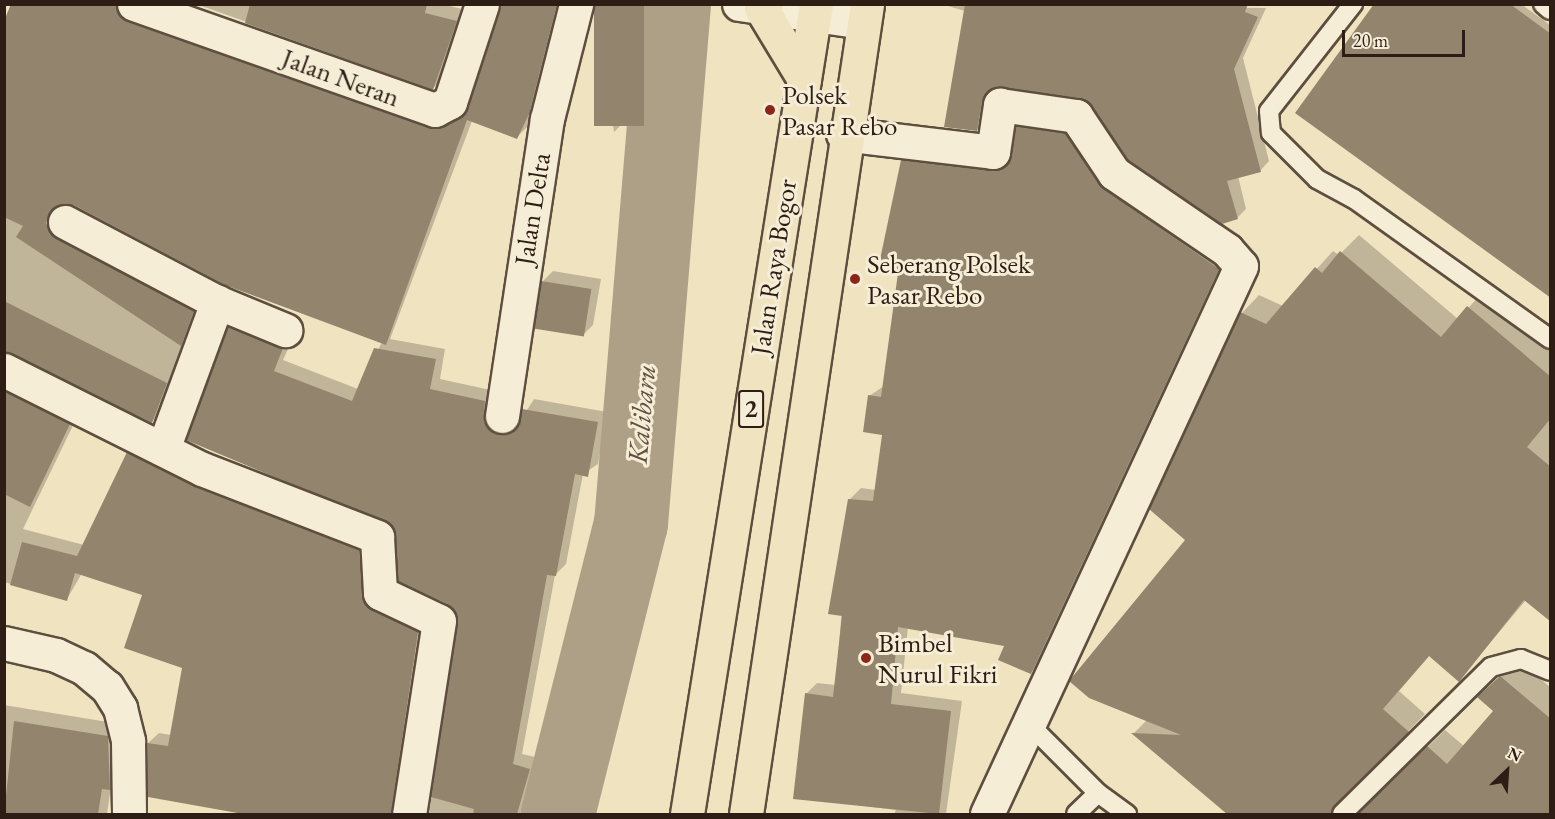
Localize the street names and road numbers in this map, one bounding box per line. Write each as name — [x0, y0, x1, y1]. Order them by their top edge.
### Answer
street label: Jalan Neran — [278, 41, 404, 113]
street label: Jalan Delta — [507, 150, 557, 268]
street label: Jalan Raya Bogor — [743, 177, 803, 357]
road number: 2 — [738, 386, 764, 432]

